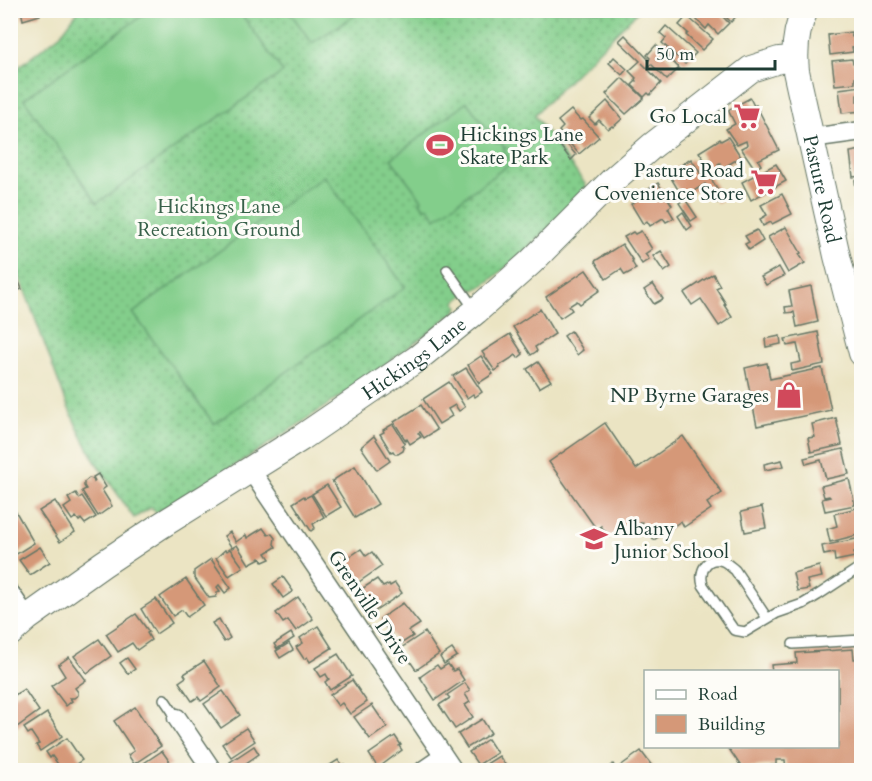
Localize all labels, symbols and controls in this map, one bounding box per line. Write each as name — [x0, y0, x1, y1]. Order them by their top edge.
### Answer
scale bar — [647, 33, 774, 71]
text: 50 m — [656, 42, 695, 67]
supermarket icon: Go Local — [732, 101, 762, 131]
place label: Go Local — [649, 103, 727, 130]
place label: Hickings Lane Skate Park — [460, 121, 584, 171]
sports icon: Hickings Lane Skate Park — [425, 130, 455, 160]
street label: Pasture Road — [797, 132, 847, 246]
place label: Pasture Road Covenience Store — [594, 157, 744, 207]
supermarket icon: Pasture Road Covenience Store — [749, 167, 779, 197]
park label: Hickings Lane Recreation Ground — [137, 193, 301, 243]
street label: Hickings Lane — [357, 311, 472, 406]
shop icon: NP Byrne Garages — [774, 380, 804, 410]
place label: NP Byrne Garages — [610, 382, 769, 409]
place label: Albany Junior School — [611, 515, 729, 565]
school or university icon: Albany Junior School — [579, 524, 609, 554]
street label: Grenville Drive — [322, 545, 418, 669]
legend — [644, 670, 839, 748]
text: Road — [698, 682, 738, 707]
text: Building — [698, 712, 766, 737]

